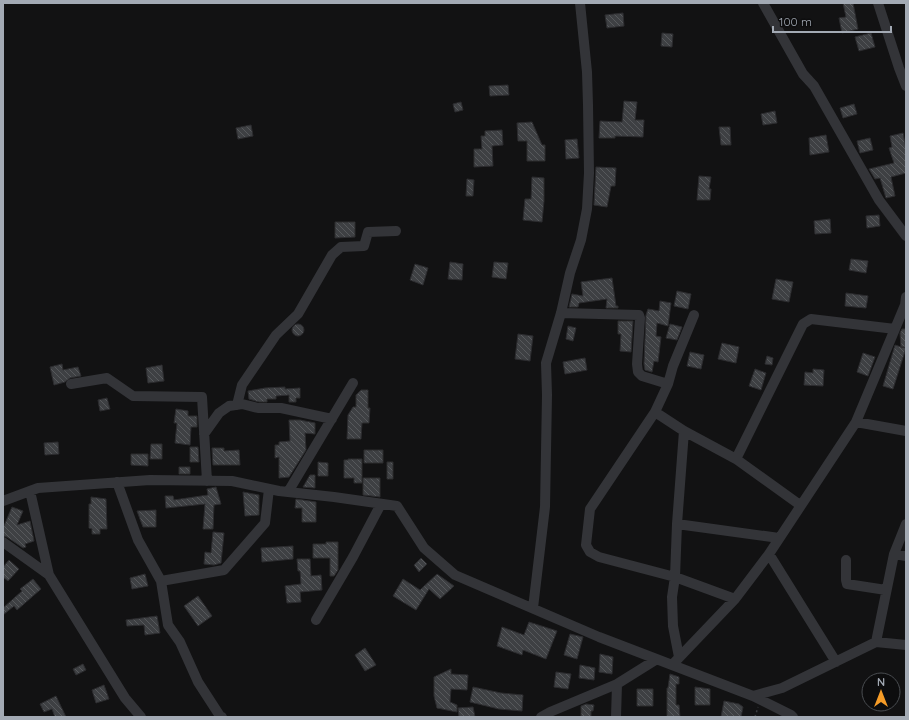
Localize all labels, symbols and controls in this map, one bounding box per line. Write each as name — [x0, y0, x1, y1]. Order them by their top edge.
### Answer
scale bar — [773, 8, 891, 34]
text: 100 m — [779, 14, 812, 29]
north arrow — [861, 672, 901, 712]
text: N — [877, 675, 885, 689]

